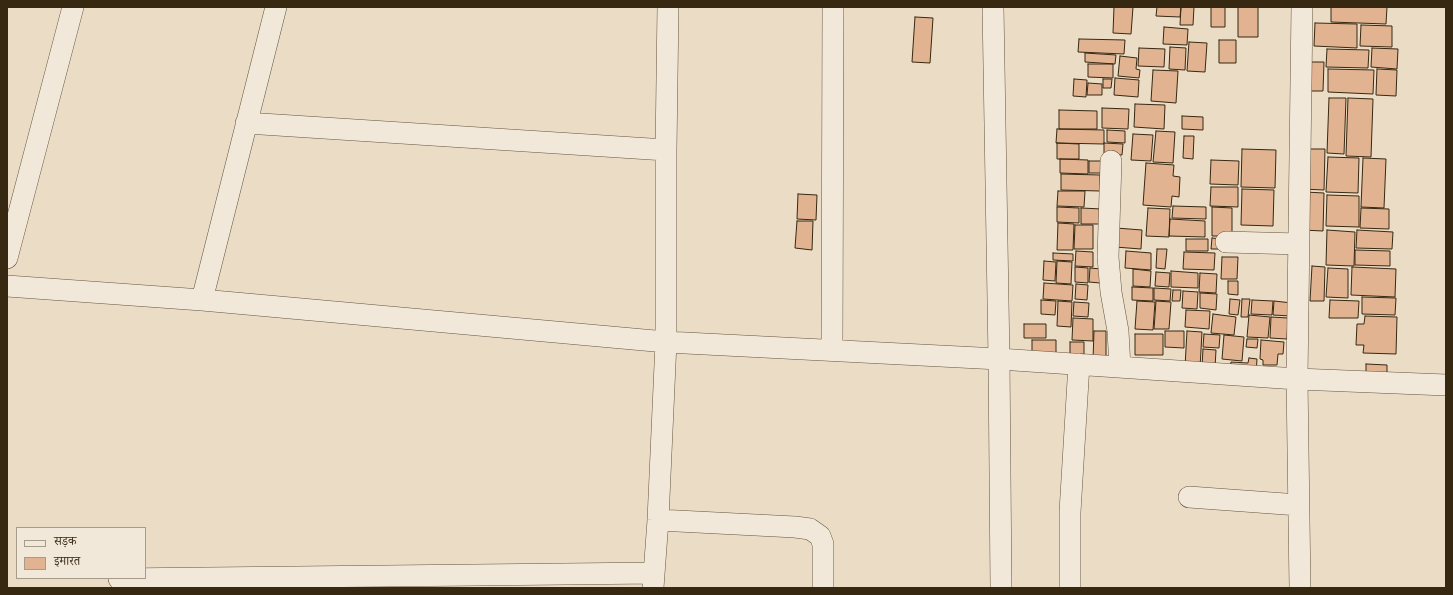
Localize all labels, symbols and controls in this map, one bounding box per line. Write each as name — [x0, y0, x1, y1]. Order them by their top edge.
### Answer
legend — [16, 527, 146, 579]
text: सड़क — [54, 536, 77, 548]
text: इमारत — [54, 556, 80, 568]

